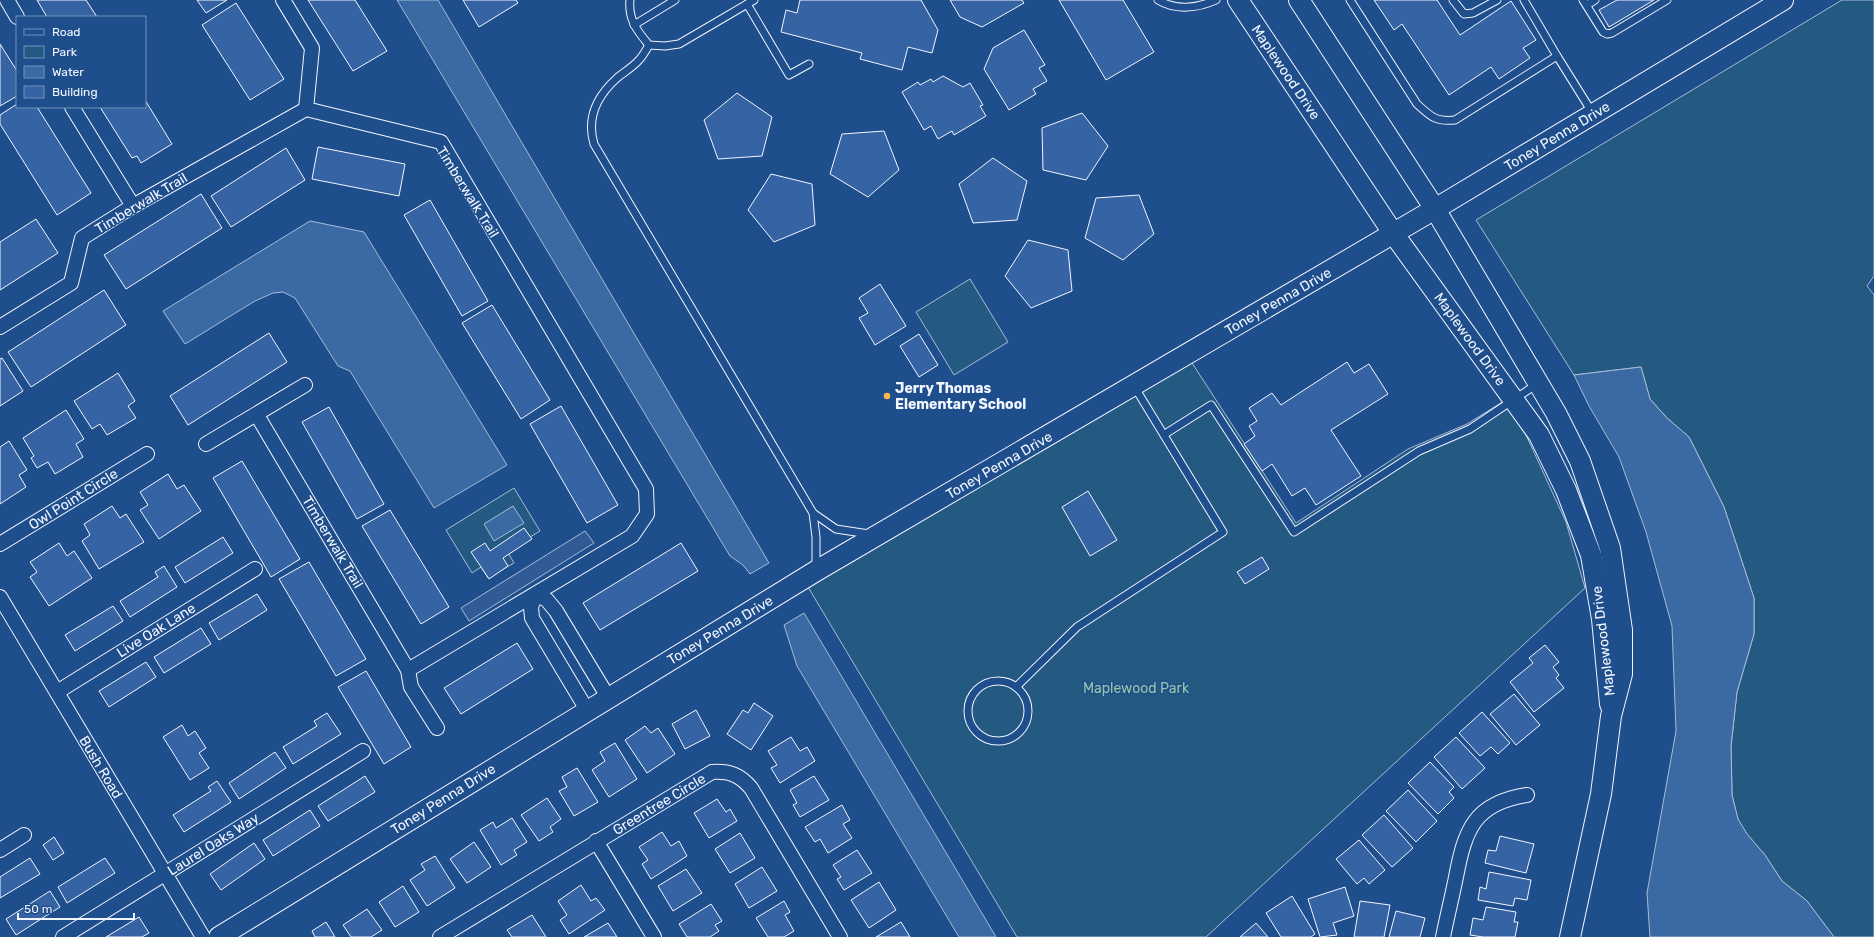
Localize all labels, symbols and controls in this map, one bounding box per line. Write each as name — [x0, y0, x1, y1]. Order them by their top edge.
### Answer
legend — [16, 16, 146, 108]
street label: Maplewood Drive — [1248, 22, 1324, 123]
text: Road — [52, 25, 80, 39]
text: Park — [52, 45, 78, 59]
text: Water — [52, 65, 84, 79]
text: Building — [52, 85, 98, 99]
street label: Toney Penna Drive — [1501, 98, 1613, 175]
street label: Timberwalk Trail — [433, 143, 502, 241]
street label: Timberwalk Trail — [92, 169, 190, 238]
street label: Toney Penna Drive — [1222, 264, 1335, 339]
street label: Maplewood Drive — [1430, 289, 1509, 389]
place label: Jerry Thomas Elementary School — [895, 380, 1026, 413]
marker: Jerry Thomas Elementary School — [882, 391, 892, 401]
street label: Toney Penna Drive — [943, 428, 1056, 503]
street label: Owl Point Circle — [26, 465, 121, 534]
street label: Timberwalk Trail — [298, 493, 367, 591]
street label: Maplewood Drive — [1588, 585, 1619, 697]
street label: Toney Penna Drive — [664, 592, 776, 669]
street label: Live Oak Lane — [114, 599, 199, 661]
park label: Maplewood Park — [1083, 680, 1190, 697]
street label: Bush Road — [75, 733, 126, 802]
street label: Toney Penna Drive — [388, 760, 499, 838]
street label: Greentree Circle — [610, 770, 709, 839]
street label: Laurel Oaks Way — [164, 809, 262, 879]
scale bar — [18, 895, 134, 921]
text: 50 m — [24, 902, 52, 916]

